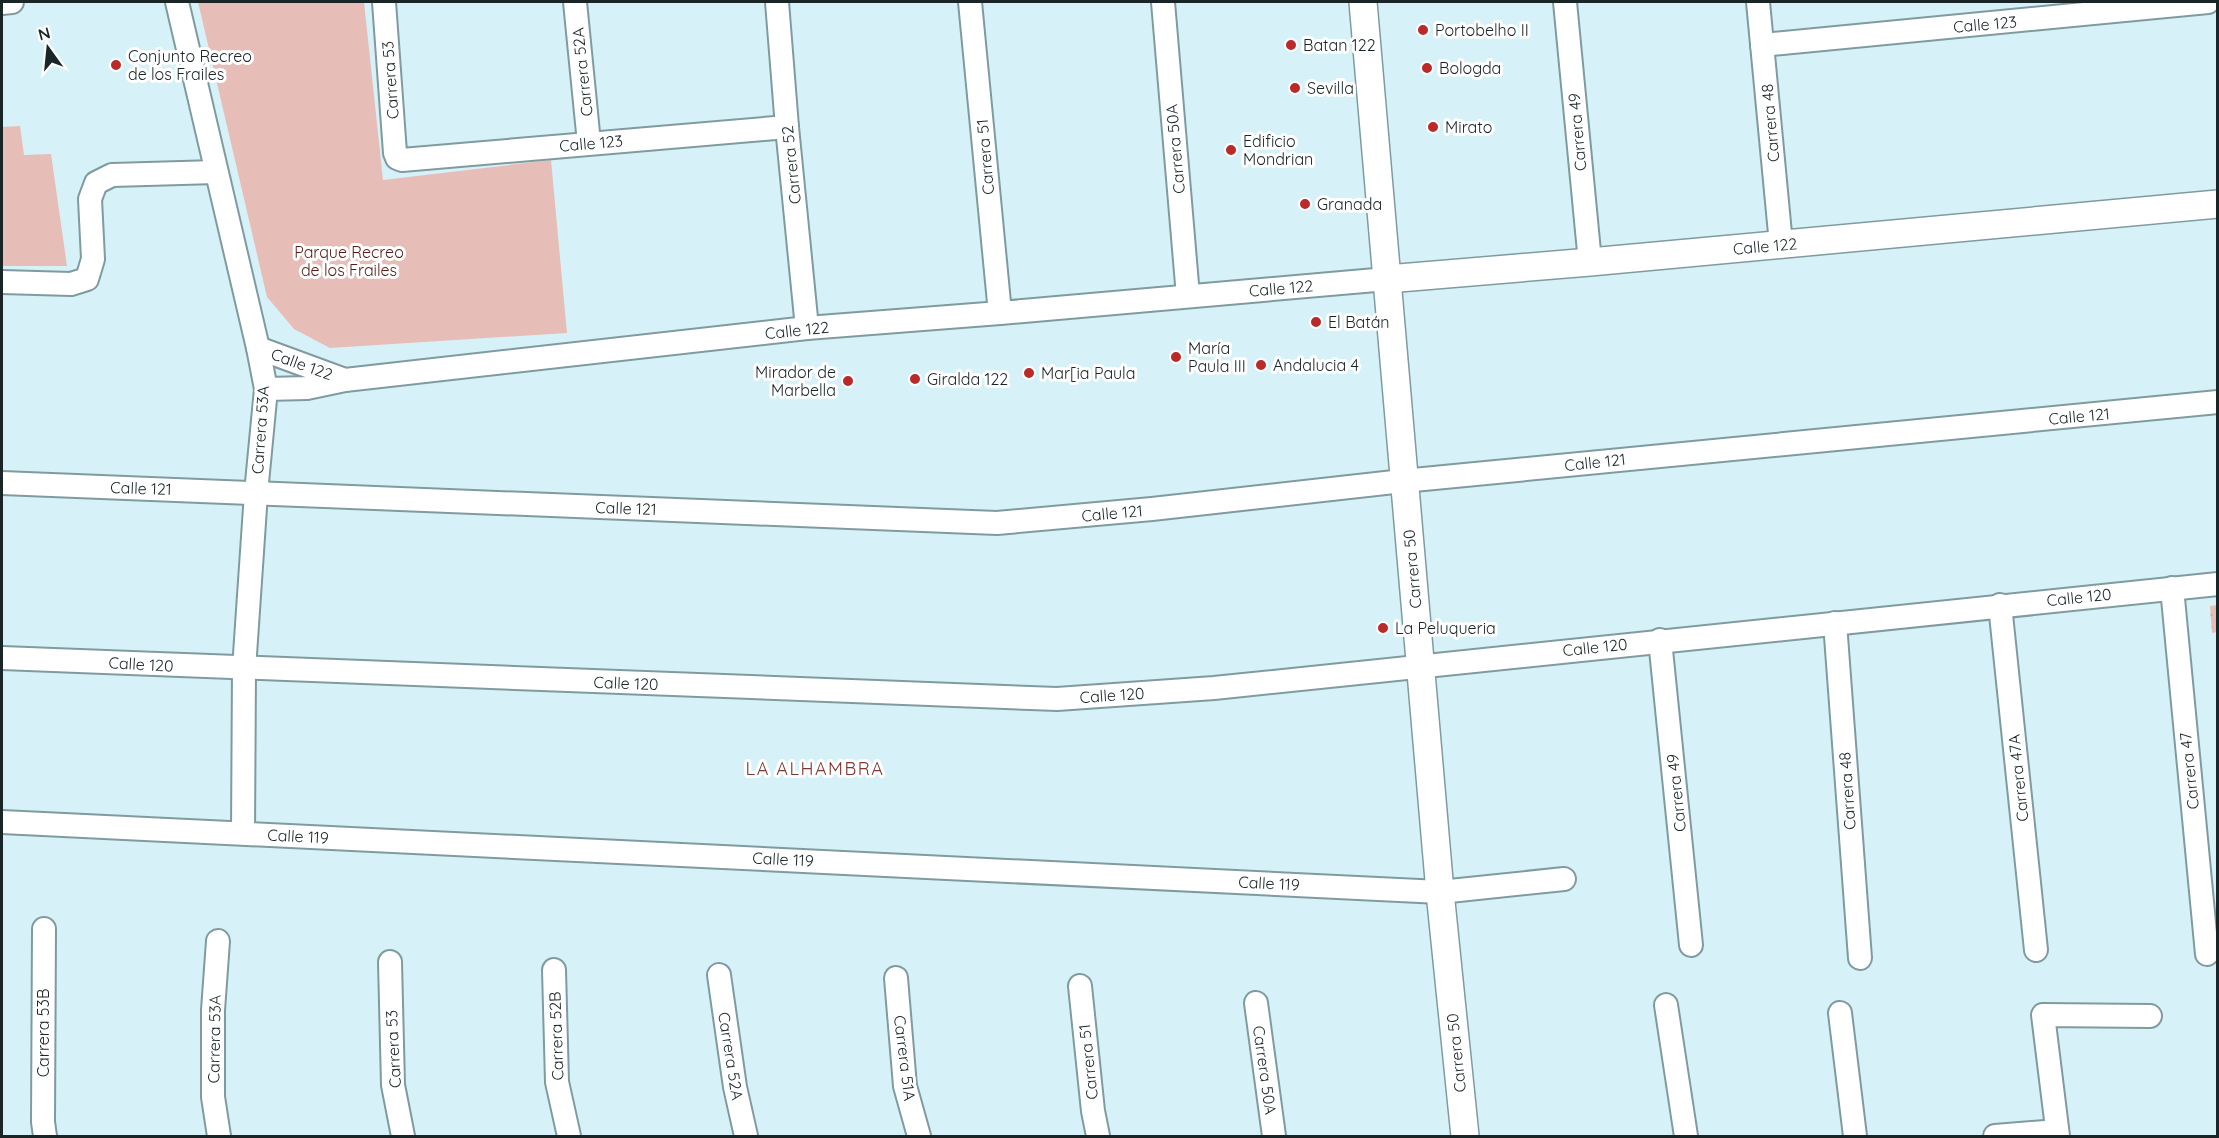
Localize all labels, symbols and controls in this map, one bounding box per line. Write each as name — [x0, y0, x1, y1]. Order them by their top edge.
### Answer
street label: Calle 123 — [1952, 11, 2018, 37]
north arrow — [18, 18, 78, 78]
place label: Portobelho II — [1435, 20, 1529, 40]
text: N — [36, 22, 52, 45]
marker: Portobelho II — [1416, 23, 1430, 37]
street label: Carrera 52A — [567, 27, 597, 117]
place label: Batan 122 — [1303, 35, 1376, 55]
marker: Batan 122 — [1284, 38, 1298, 52]
street label: Carrera 53 — [377, 40, 403, 120]
place label: Conjunto Recreo de los Frailes — [128, 46, 252, 84]
marker: Conjunto Recreo de los Frailes — [109, 58, 123, 72]
place label: Bologda — [1439, 58, 1501, 78]
marker: Bologda — [1420, 61, 1434, 75]
place label: Sevilla — [1307, 78, 1354, 98]
marker: Sevilla — [1288, 81, 1302, 95]
street label: Carrera 48 — [1757, 83, 1783, 163]
street label: Carrera 49 — [1564, 92, 1590, 172]
street label: Carrera 50A — [1161, 103, 1189, 195]
place label: Mirato — [1445, 117, 1492, 137]
street label: Carrera 51 — [972, 118, 998, 196]
marker: Mirato — [1426, 120, 1440, 134]
street label: Carrera 52 — [777, 125, 805, 205]
street label: Calle 123 — [558, 130, 624, 156]
place label: Edificio Mondrian — [1243, 131, 1313, 169]
marker: Edificio Mondrian — [1224, 143, 1238, 157]
place label: Granada — [1317, 194, 1382, 214]
marker: Granada — [1298, 197, 1312, 211]
street label: Calle 122 — [1732, 233, 1798, 259]
park label: Parque Recreo de los Frailes — [294, 242, 404, 280]
street label: Calle 122 — [1248, 275, 1314, 301]
place label: El Batán — [1328, 312, 1390, 332]
marker: El Batán — [1309, 315, 1323, 329]
street label: Calle 122 — [764, 317, 830, 343]
place label: María Paula III — [1188, 338, 1246, 376]
street label: Calle 122 — [268, 344, 336, 384]
marker: María Paula III — [1169, 350, 1183, 364]
place label: Andalucia 4 — [1273, 355, 1359, 375]
marker: Andalucia 4 — [1254, 358, 1268, 372]
place label: Mirador de Marbella — [755, 362, 836, 400]
place label: Mar[ia Paula — [1041, 363, 1135, 383]
marker: Mar[ia Paula — [1022, 366, 1036, 380]
place label: Giralda 122 — [927, 369, 1008, 389]
marker: Giralda 122 — [908, 372, 922, 386]
marker: Mirador de Marbella — [841, 374, 855, 388]
street label: Carrera 53A — [247, 385, 273, 475]
street label: Calle 121 — [2048, 403, 2110, 429]
street label: Calle 121 — [1563, 449, 1627, 475]
street label: Calle 121 — [110, 477, 172, 499]
street label: Calle 121 — [595, 497, 657, 519]
street label: Calle 121 — [1081, 500, 1143, 526]
street label: Carrera 50 — [1399, 529, 1425, 609]
street label: Calle 120 — [2046, 584, 2112, 610]
place label: La Peluqueria — [1395, 618, 1496, 638]
marker: La Peluqueria — [1376, 621, 1390, 635]
street label: Calle 120 — [1562, 634, 1628, 660]
street label: Calle 120 — [108, 652, 174, 676]
street label: Calle 120 — [593, 672, 659, 694]
street label: Calle 120 — [1079, 683, 1145, 707]
street label: Carrera 47 — [2175, 731, 2203, 811]
street label: Carrera 47A — [2003, 733, 2033, 823]
street label: Carrera 48 — [1834, 751, 1860, 831]
street label: Carrera 49 — [1662, 753, 1690, 833]
district label: LA ALHAMBRA — [746, 757, 884, 780]
street label: Calle 119 — [267, 824, 329, 848]
street label: Calle 119 — [752, 847, 814, 871]
street label: Calle 119 — [1238, 871, 1300, 895]
street label: Carrera 53B — [33, 989, 53, 1077]
street label: Carrera 52B — [544, 991, 568, 1081]
street label: Carrera 53A — [203, 995, 225, 1083]
street label: Carrera 53 — [381, 1009, 405, 1089]
street label: Carrera 52A — [714, 1010, 748, 1102]
street label: Carrera 50 — [1442, 1012, 1470, 1094]
street label: Carrera 51A — [890, 1014, 920, 1102]
street label: Carrera 51 — [1074, 1023, 1102, 1101]
street label: Carrera 50A — [1249, 1024, 1281, 1116]

